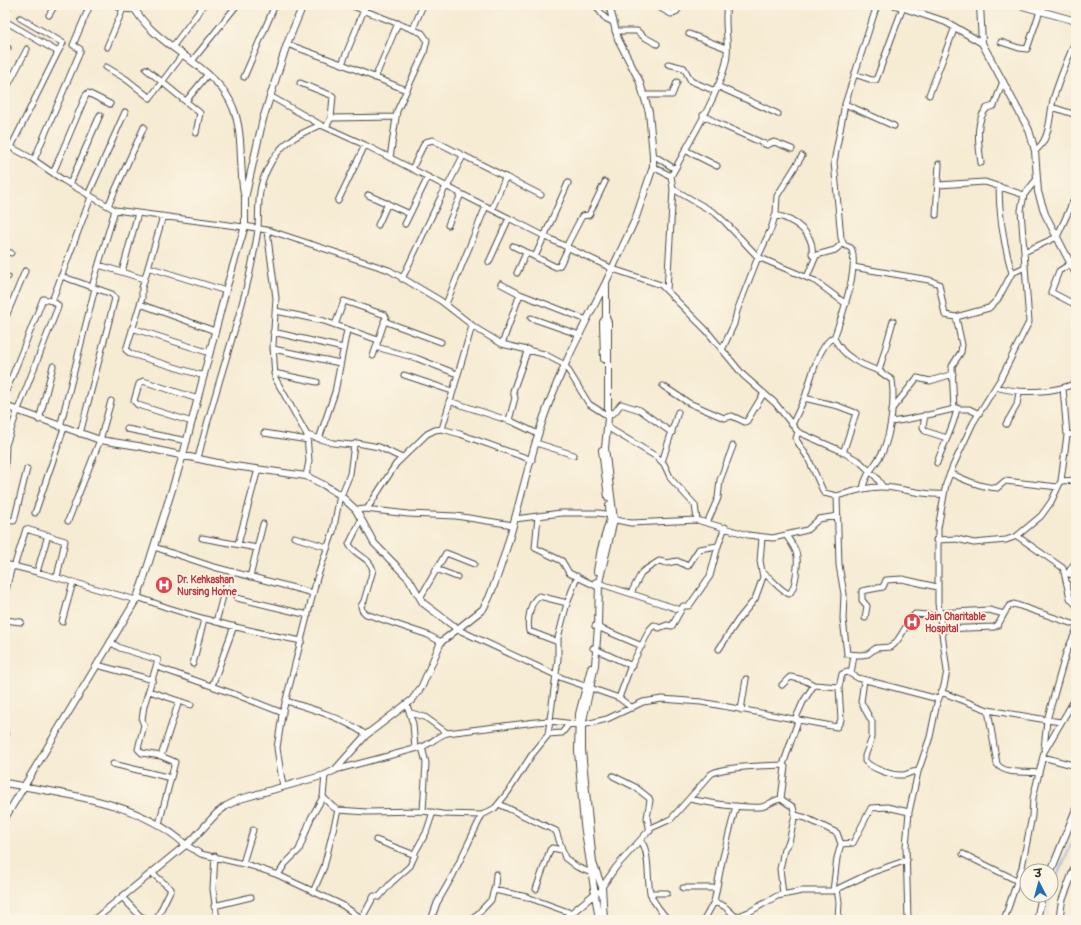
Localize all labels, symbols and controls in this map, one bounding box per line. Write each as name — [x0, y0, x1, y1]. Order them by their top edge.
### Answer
place label: Dr. Kehkashan Nursing Home — [177, 574, 238, 598]
hospital icon: Dr. Kehkashan Nursing Home — [154, 575, 174, 595]
place label: Jain Charitable Hospital — [925, 611, 987, 635]
hospital icon: Jain Charitable Hospital — [902, 612, 922, 632]
north arrow — [1019, 863, 1059, 903]
text: उ — [1033, 867, 1044, 881]

